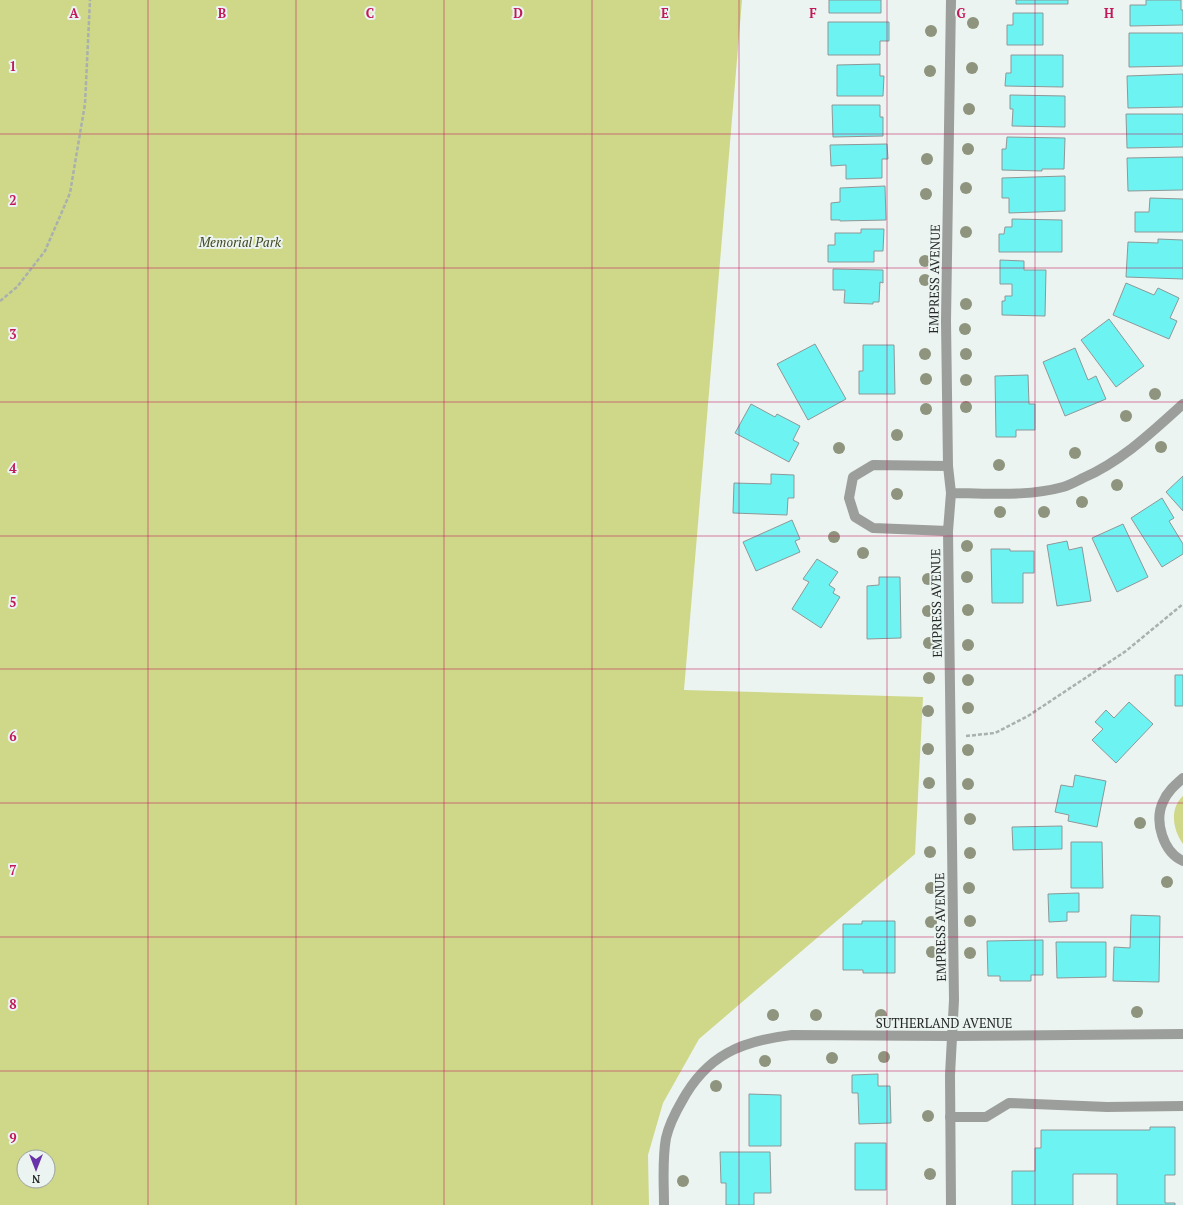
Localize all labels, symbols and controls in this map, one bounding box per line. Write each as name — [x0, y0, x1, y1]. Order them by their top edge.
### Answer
text: A — [69, 4, 79, 22]
text: B — [218, 4, 226, 22]
text: C — [366, 4, 374, 22]
text: D — [513, 4, 523, 22]
text: E — [661, 4, 669, 22]
text: F — [809, 4, 817, 22]
text: G — [956, 4, 966, 22]
text: H — [1104, 4, 1114, 22]
text: 1 — [9, 57, 17, 75]
text: 2 — [9, 191, 17, 209]
street label: EMPRESS AVENUE — [924, 224, 944, 334]
park label: Memorial Park — [198, 233, 282, 251]
text: 3 — [9, 325, 17, 343]
text: 4 — [9, 459, 17, 477]
street label: EMPRESS AVENUE — [926, 548, 946, 658]
text: 5 — [9, 593, 17, 611]
text: 6 — [9, 727, 17, 745]
text: 7 — [9, 861, 17, 879]
street label: EMPRESS AVENUE — [930, 872, 950, 982]
text: 8 — [9, 995, 17, 1013]
street label: SUTHERLAND AVENUE — [876, 1014, 1012, 1032]
text: 9 — [9, 1129, 17, 1147]
north arrow — [16, 1149, 56, 1189]
text: N — [31, 1172, 40, 1186]

